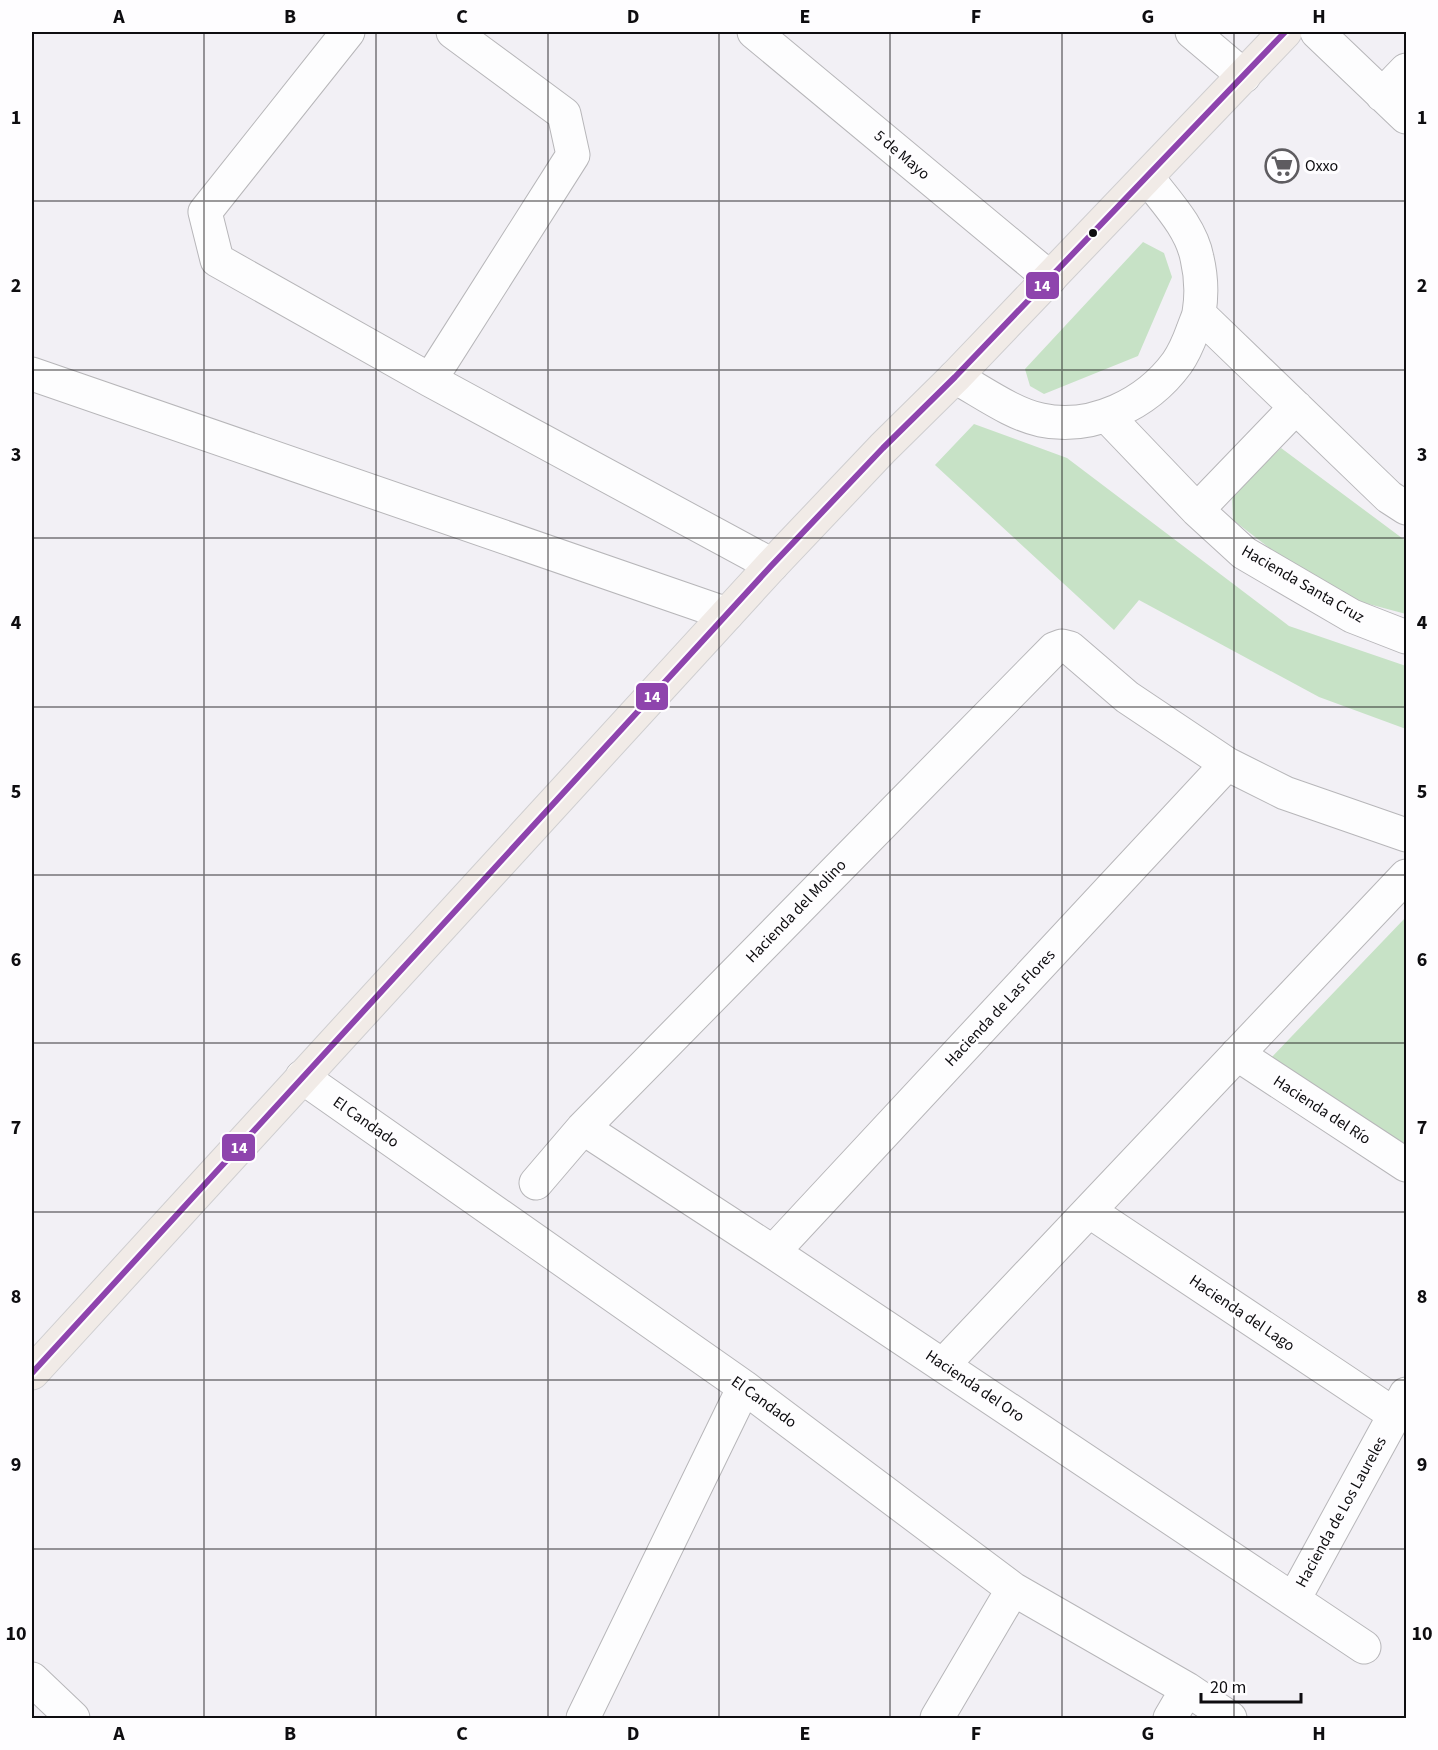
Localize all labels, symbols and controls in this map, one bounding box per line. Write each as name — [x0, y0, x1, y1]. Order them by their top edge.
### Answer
text: A — [112, 3, 125, 31]
text: B — [284, 3, 296, 31]
text: C — [456, 3, 468, 31]
text: D — [627, 3, 639, 31]
text: E — [800, 3, 810, 31]
text: F — [971, 3, 981, 31]
text: G — [1142, 3, 1154, 31]
text: H — [1312, 3, 1326, 31]
text: 1 — [11, 104, 21, 132]
text: 1 — [1417, 104, 1427, 132]
street label: 5 de Mayo — [869, 125, 935, 185]
supermarket icon: Oxxo — [1264, 148, 1300, 184]
place label: Oxxo — [1305, 155, 1338, 177]
unlabelled marker — [1087, 227, 1099, 239]
line badge: 14 — [1025, 271, 1060, 300]
text: 2 — [11, 272, 21, 300]
text: 2 — [1417, 272, 1427, 300]
text: 14 — [1034, 275, 1051, 297]
text: 3 — [11, 441, 21, 469]
text: 3 — [1417, 441, 1427, 469]
street label: Hacienda Santa Cruz — [1238, 540, 1369, 628]
text: 4 — [11, 609, 22, 637]
text: 4 — [1417, 609, 1428, 637]
line badge: 14 — [635, 682, 669, 711]
text: 14 — [644, 686, 661, 708]
text: 5 — [11, 778, 21, 806]
text: 5 — [1417, 778, 1427, 806]
street label: Hacienda del Molino — [741, 854, 851, 968]
street label: Hacienda de Las Flores — [940, 944, 1060, 1071]
text: 6 — [11, 946, 21, 974]
text: 6 — [1417, 946, 1427, 974]
street label: Hacienda del Río — [1269, 1070, 1375, 1150]
street label: El Candado — [328, 1091, 404, 1153]
text: 7 — [11, 1114, 21, 1142]
text: 7 — [1417, 1114, 1427, 1142]
line badge: 14 — [221, 1133, 256, 1162]
text: 14 — [231, 1137, 248, 1159]
street label: Hacienda del Lago — [1185, 1269, 1299, 1357]
text: 8 — [11, 1283, 21, 1311]
text: 8 — [1417, 1283, 1427, 1311]
street label: Hacienda del Oro — [921, 1345, 1029, 1427]
street label: El Candado — [727, 1371, 801, 1433]
street label: Hacienda de Los Laureles — [1290, 1432, 1392, 1591]
text: 9 — [11, 1451, 21, 1479]
text: 9 — [1417, 1451, 1427, 1479]
text: 10 — [5, 1620, 27, 1648]
text: 10 — [1411, 1620, 1433, 1648]
scale bar — [1201, 1666, 1302, 1704]
text: 20 m — [1210, 1675, 1246, 1700]
text: A — [112, 1720, 125, 1748]
text: B — [284, 1720, 296, 1748]
text: C — [456, 1720, 468, 1748]
text: D — [627, 1720, 639, 1748]
text: E — [800, 1720, 810, 1748]
text: F — [971, 1720, 981, 1748]
text: G — [1142, 1720, 1154, 1748]
text: H — [1312, 1720, 1326, 1748]

